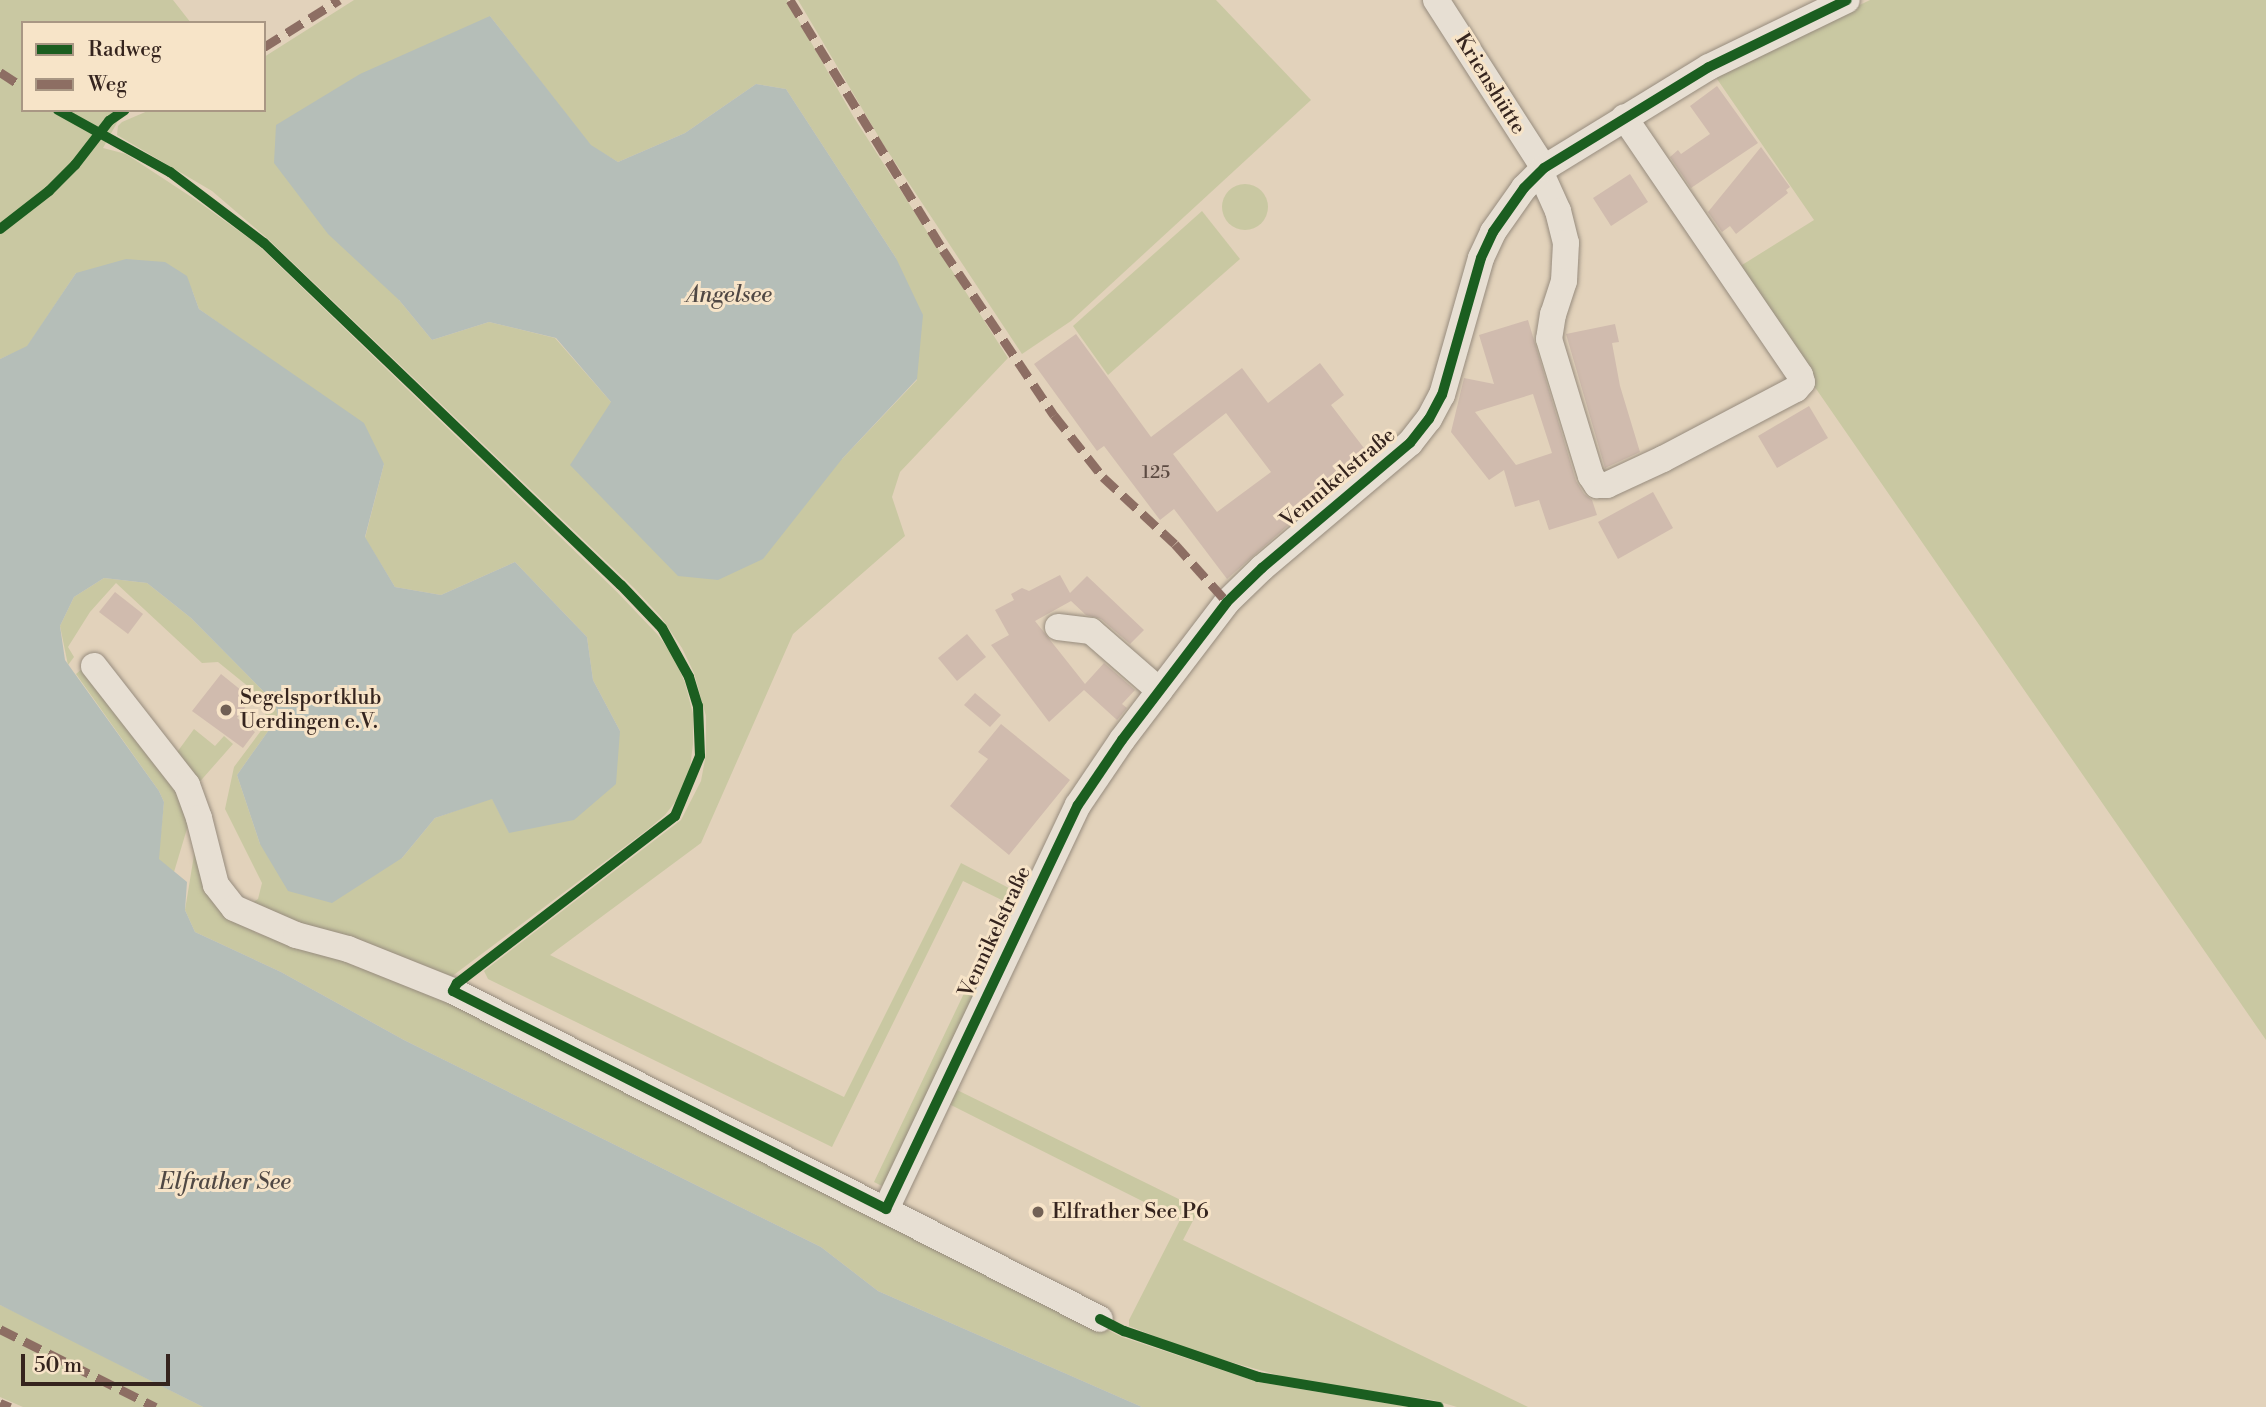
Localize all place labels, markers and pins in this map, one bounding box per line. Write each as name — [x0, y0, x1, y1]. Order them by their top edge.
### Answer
place label: Segelsportklub Uerdingen e.V. — [240, 685, 381, 735]
marker: Segelsportklub Uerdingen e.V. — [218, 702, 234, 718]
place label: Elfrather See P6 — [1052, 1199, 1209, 1225]
marker: Elfrather See P6 — [1030, 1204, 1046, 1220]

